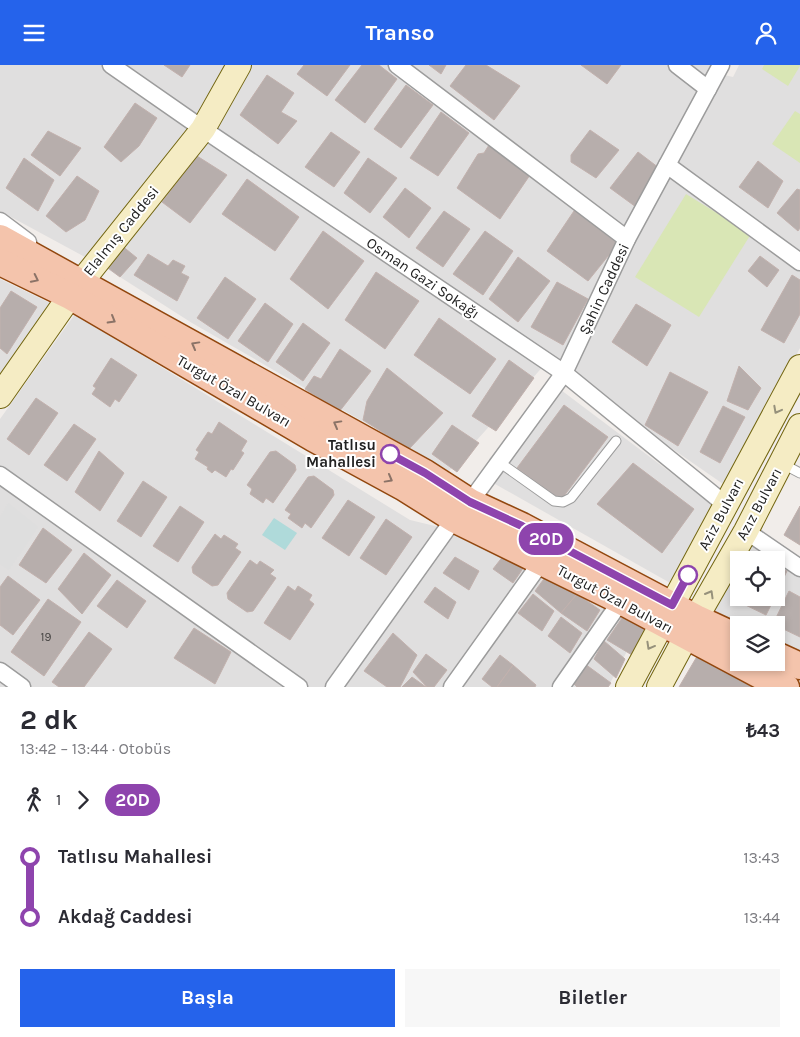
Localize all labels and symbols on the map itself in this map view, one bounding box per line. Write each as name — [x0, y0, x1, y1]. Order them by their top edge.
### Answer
street label: Elalmış Caddesi — [79, 182, 163, 280]
street label: Osman Gazi Sokağı — [363, 234, 483, 322]
street label: Şahin Caddesi — [575, 240, 633, 338]
one-way arrow — [30, 273, 39, 283]
one-way arrow — [106, 314, 115, 324]
one-way arrow — [191, 341, 200, 351]
street label: Turgut Özal Bulvarı — [174, 351, 294, 431]
one-way arrow — [773, 405, 783, 414]
one-way arrow — [333, 420, 342, 430]
place label: Tatlısu Mahallesi — [306, 436, 376, 471]
marker: Tatlısu Mahallesi — [380, 444, 400, 464]
street label: Azız Bulvarı — [732, 465, 786, 543]
one-way arrow — [384, 473, 393, 483]
street label: Aziz Bulvarı — [694, 475, 748, 553]
line badge: 20D — [517, 523, 575, 555]
street label: Turgut Özal Bulvarı — [554, 561, 676, 637]
unlabelled marker — [678, 565, 698, 585]
one-way arrow — [703, 590, 713, 599]
house number: 19 — [41, 630, 51, 644]
one-way arrow — [647, 641, 657, 650]

